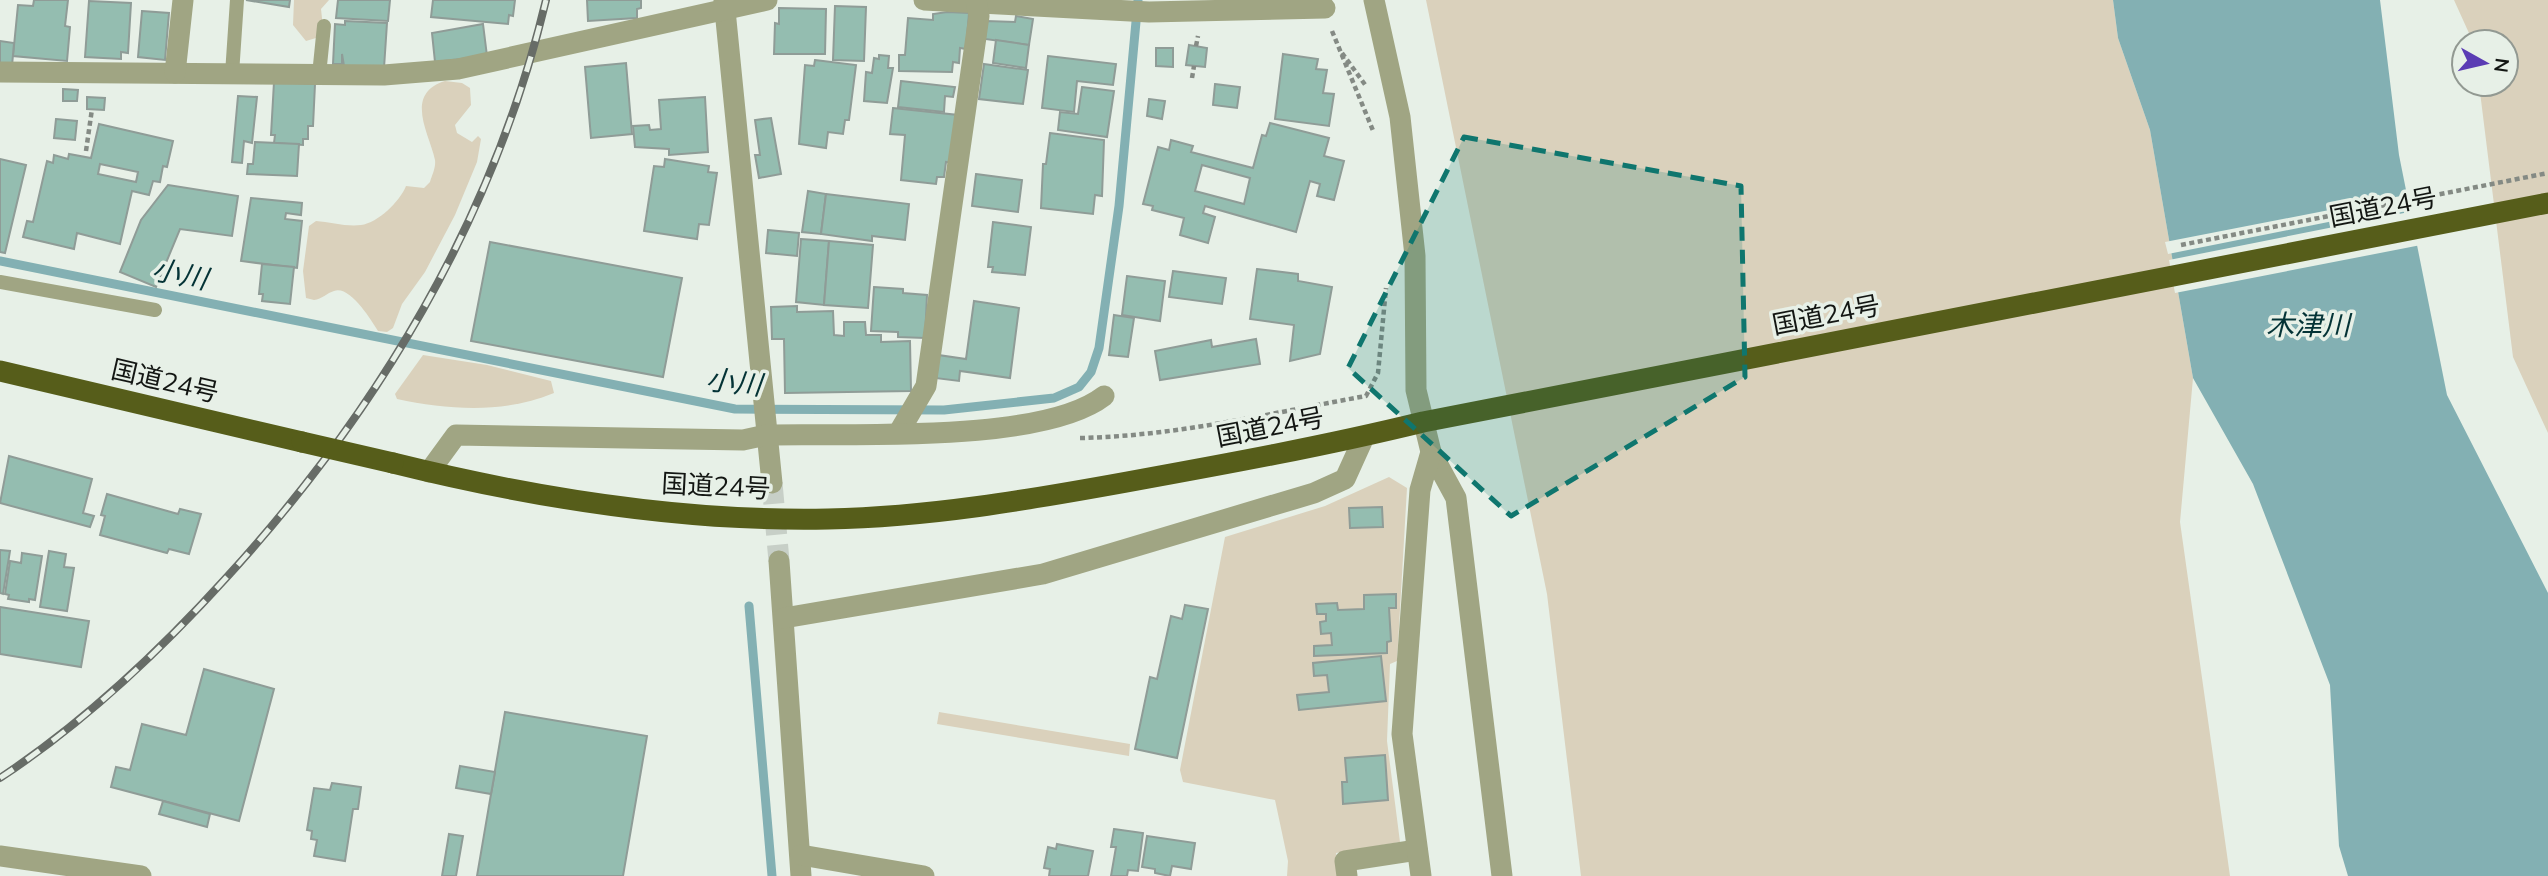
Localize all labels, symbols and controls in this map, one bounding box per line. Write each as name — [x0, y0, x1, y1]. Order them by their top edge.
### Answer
north arrow — [2450, 28, 2520, 98]
text: N — [2489, 57, 2515, 74]
street label: 国道24号 — [2326, 180, 2440, 233]
water label: 小川 — [149, 251, 214, 297]
street label: 国道24号 — [1769, 288, 1883, 341]
water label: 木津川 — [2266, 307, 2353, 342]
street label: 国道24号 — [108, 352, 222, 409]
water label: 小川 — [704, 361, 767, 402]
street label: 国道24号 — [1213, 400, 1327, 453]
street label: 国道24号 — [661, 466, 771, 505]

